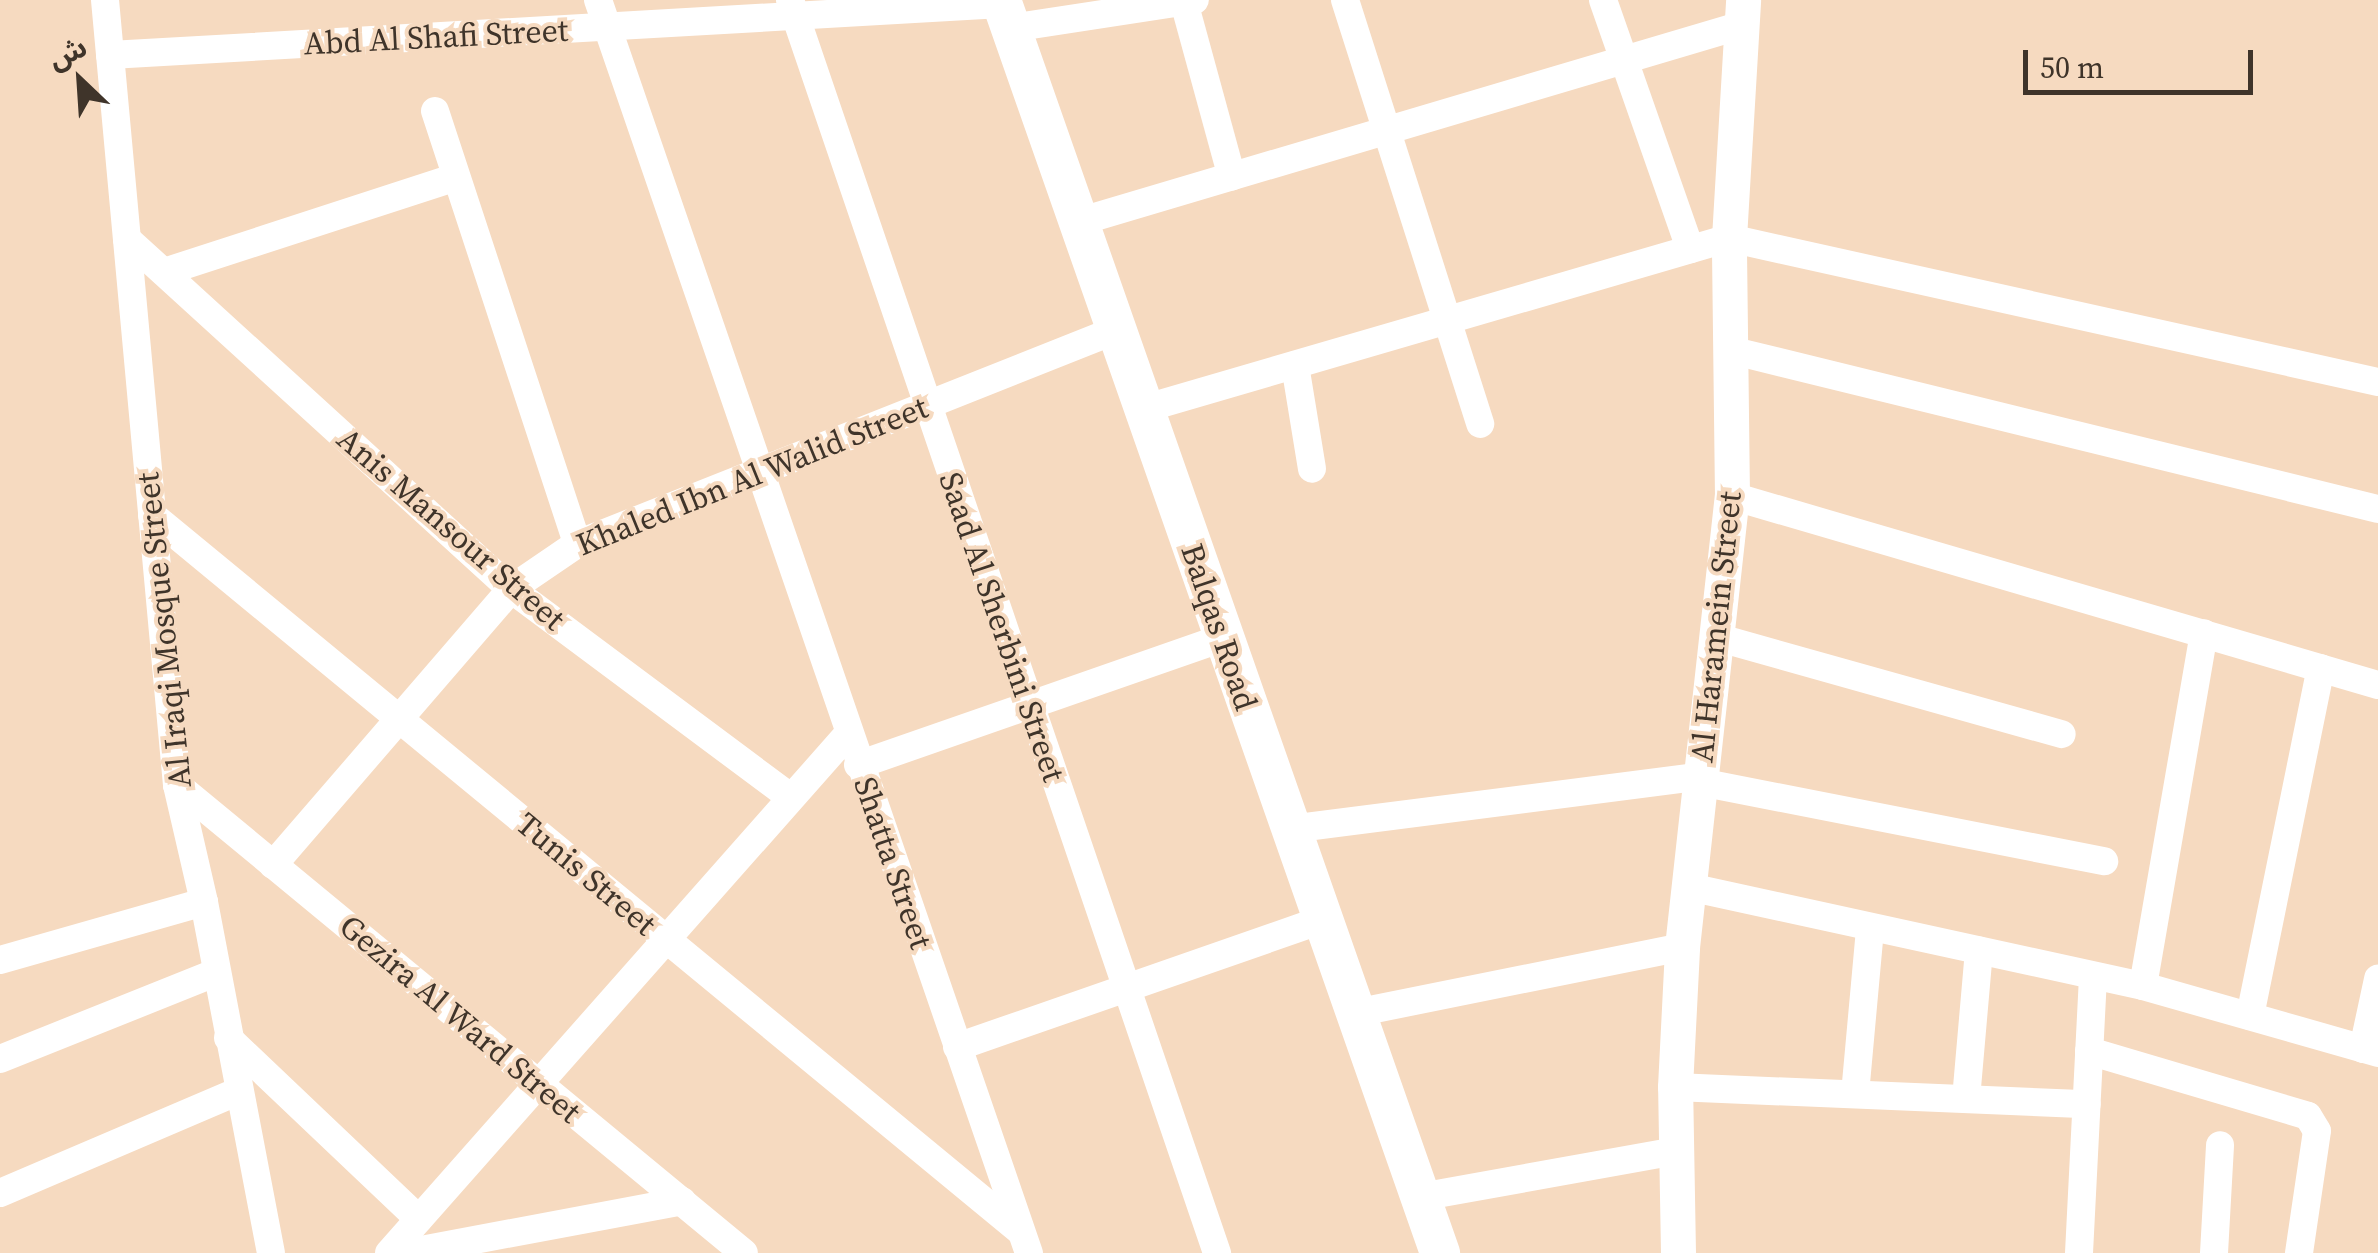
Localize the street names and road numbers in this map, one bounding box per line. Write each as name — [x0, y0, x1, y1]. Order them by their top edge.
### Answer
street label: Abd Al Shafi Street — [303, 11, 569, 63]
street label: Khaled Ibn Al Walid Street — [571, 388, 933, 564]
street label: Anis Mansour Street — [329, 420, 573, 638]
street label: Saad Al Sherbini Street — [931, 467, 1073, 787]
street label: Al Iraqi Mosque Street — [128, 470, 200, 790]
street label: Al Haramein Street — [1683, 489, 1749, 765]
street label: Balqas Road — [1173, 539, 1265, 715]
street label: Shatta Street — [846, 772, 940, 954]
street label: Tunis Street — [508, 805, 664, 943]
street label: Gezira Al Ward Street — [331, 907, 589, 1131]

